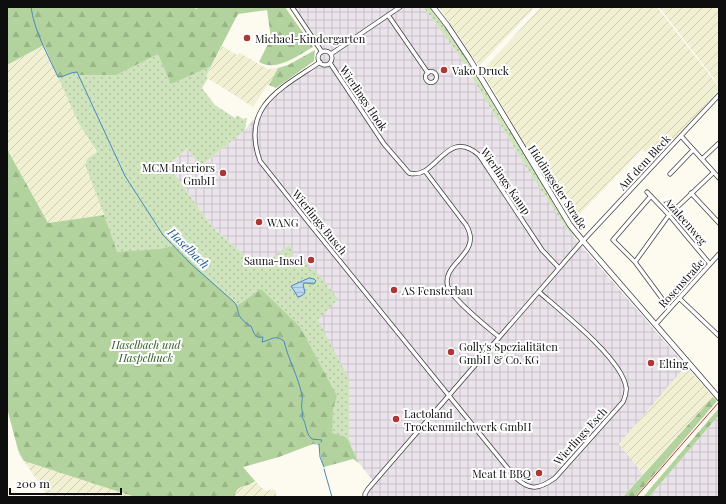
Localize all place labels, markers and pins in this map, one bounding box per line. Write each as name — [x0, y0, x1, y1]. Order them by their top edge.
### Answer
place label: Michael-Kindergarten — [255, 31, 366, 46]
marker: Michael-Kindergarten — [242, 33, 252, 43]
place label: Vako Druck — [451, 63, 509, 78]
marker: Vako Druck — [439, 65, 449, 75]
place label: MCM Interiors GmbH — [142, 160, 215, 188]
marker: MCM Interiors GmbH — [218, 168, 228, 178]
place label: WANG — [266, 215, 299, 230]
marker: WANG — [254, 217, 264, 227]
place label: Sauna-Insel — [244, 253, 303, 268]
marker: Sauna-Insel — [306, 255, 316, 265]
place label: AS Fensterbau — [401, 283, 473, 298]
marker: AS Fensterbau — [389, 285, 399, 295]
place label: Golly's Spezialitäten GmbH & Co. KG — [459, 339, 558, 367]
marker: Golly's Spezialitäten GmbH & Co. KG — [446, 347, 456, 357]
place label: Elting — [659, 356, 688, 371]
marker: Elting — [646, 358, 656, 368]
place label: Lactoland Trockenmilchwerk GmbH — [404, 406, 532, 434]
marker: Lactoland Trockenmilchwerk GmbH — [391, 414, 401, 424]
place label: Meat It BBQ — [472, 466, 532, 481]
marker: Meat It BBQ — [534, 468, 544, 478]

